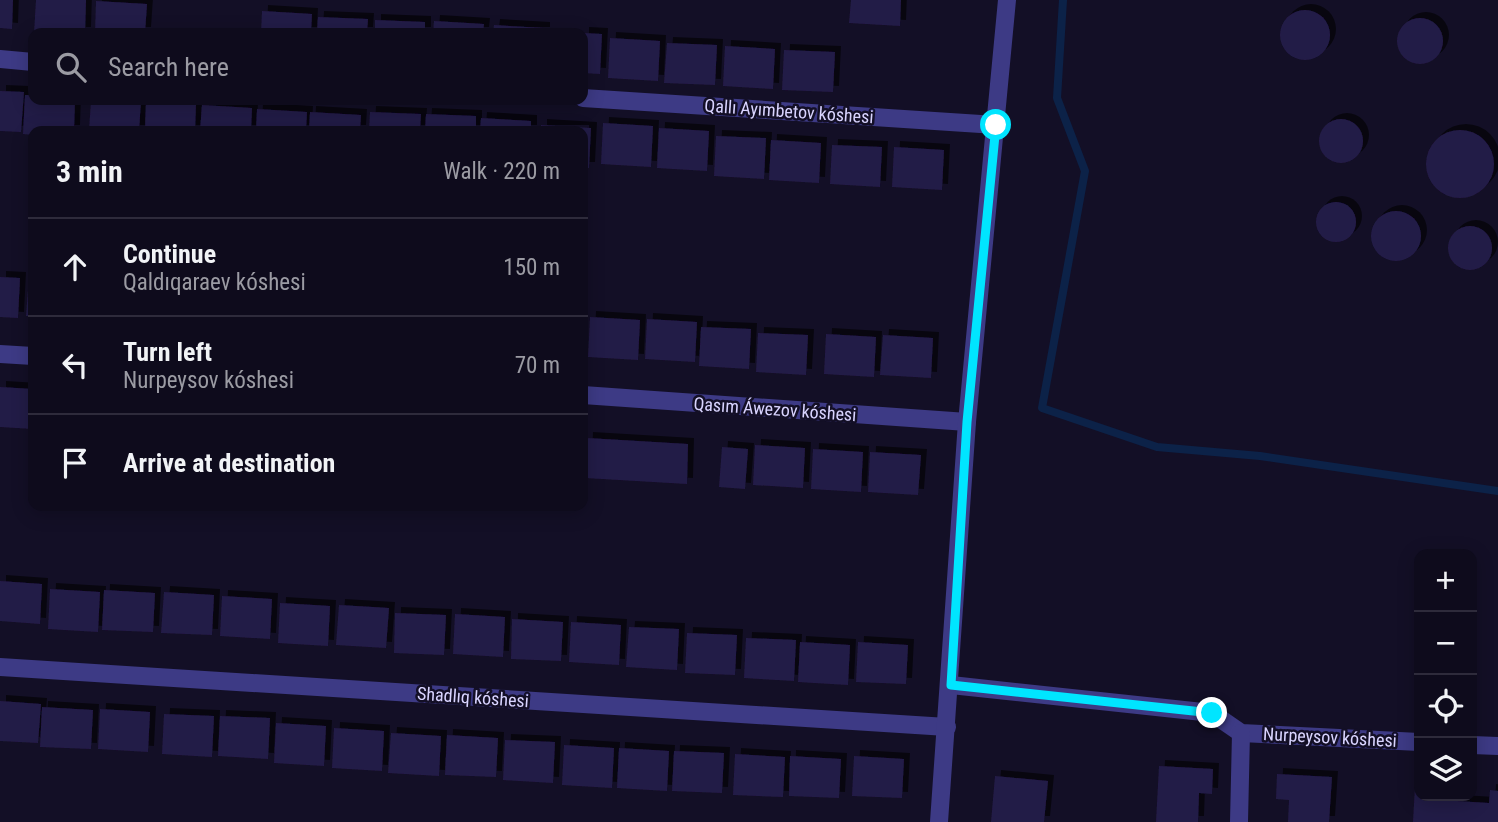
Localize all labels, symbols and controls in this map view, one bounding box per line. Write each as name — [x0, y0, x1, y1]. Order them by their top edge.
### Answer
search box — [28, 28, 588, 105]
icon: search — [52, 48, 90, 86]
text: Search here — [108, 52, 229, 82]
street label: Qallı Ayımbetov kóshesi — [704, 95, 874, 127]
route start — [980, 109, 1011, 140]
text: 3 min — [56, 154, 123, 189]
text: Walk · 220 m — [443, 158, 560, 185]
text: Continue — [123, 239, 216, 269]
icon: ahead — [56, 248, 94, 286]
text: 150 m — [503, 254, 560, 281]
text: Qaldıqaraev kóshesi — [123, 269, 306, 296]
text: Turn left — [123, 337, 212, 367]
icon: left — [56, 346, 94, 384]
text: 70 m — [515, 352, 560, 379]
text: Nurpeysov kóshesi — [123, 367, 294, 394]
street label: Qasım Áwezov kóshesi — [693, 393, 857, 425]
icon: arrive — [56, 444, 94, 482]
text: Arrive at destination — [123, 448, 335, 478]
map controls — [1414, 549, 1477, 801]
button: + — [1414, 549, 1477, 612]
button: − — [1414, 612, 1477, 675]
button: locate — [1414, 675, 1477, 738]
street label: Shadlıq kóshesi — [416, 683, 530, 711]
route end — [1196, 697, 1227, 728]
street label: Nurpeysov kóshesi — [1263, 723, 1397, 751]
button: layers — [1414, 738, 1477, 801]

